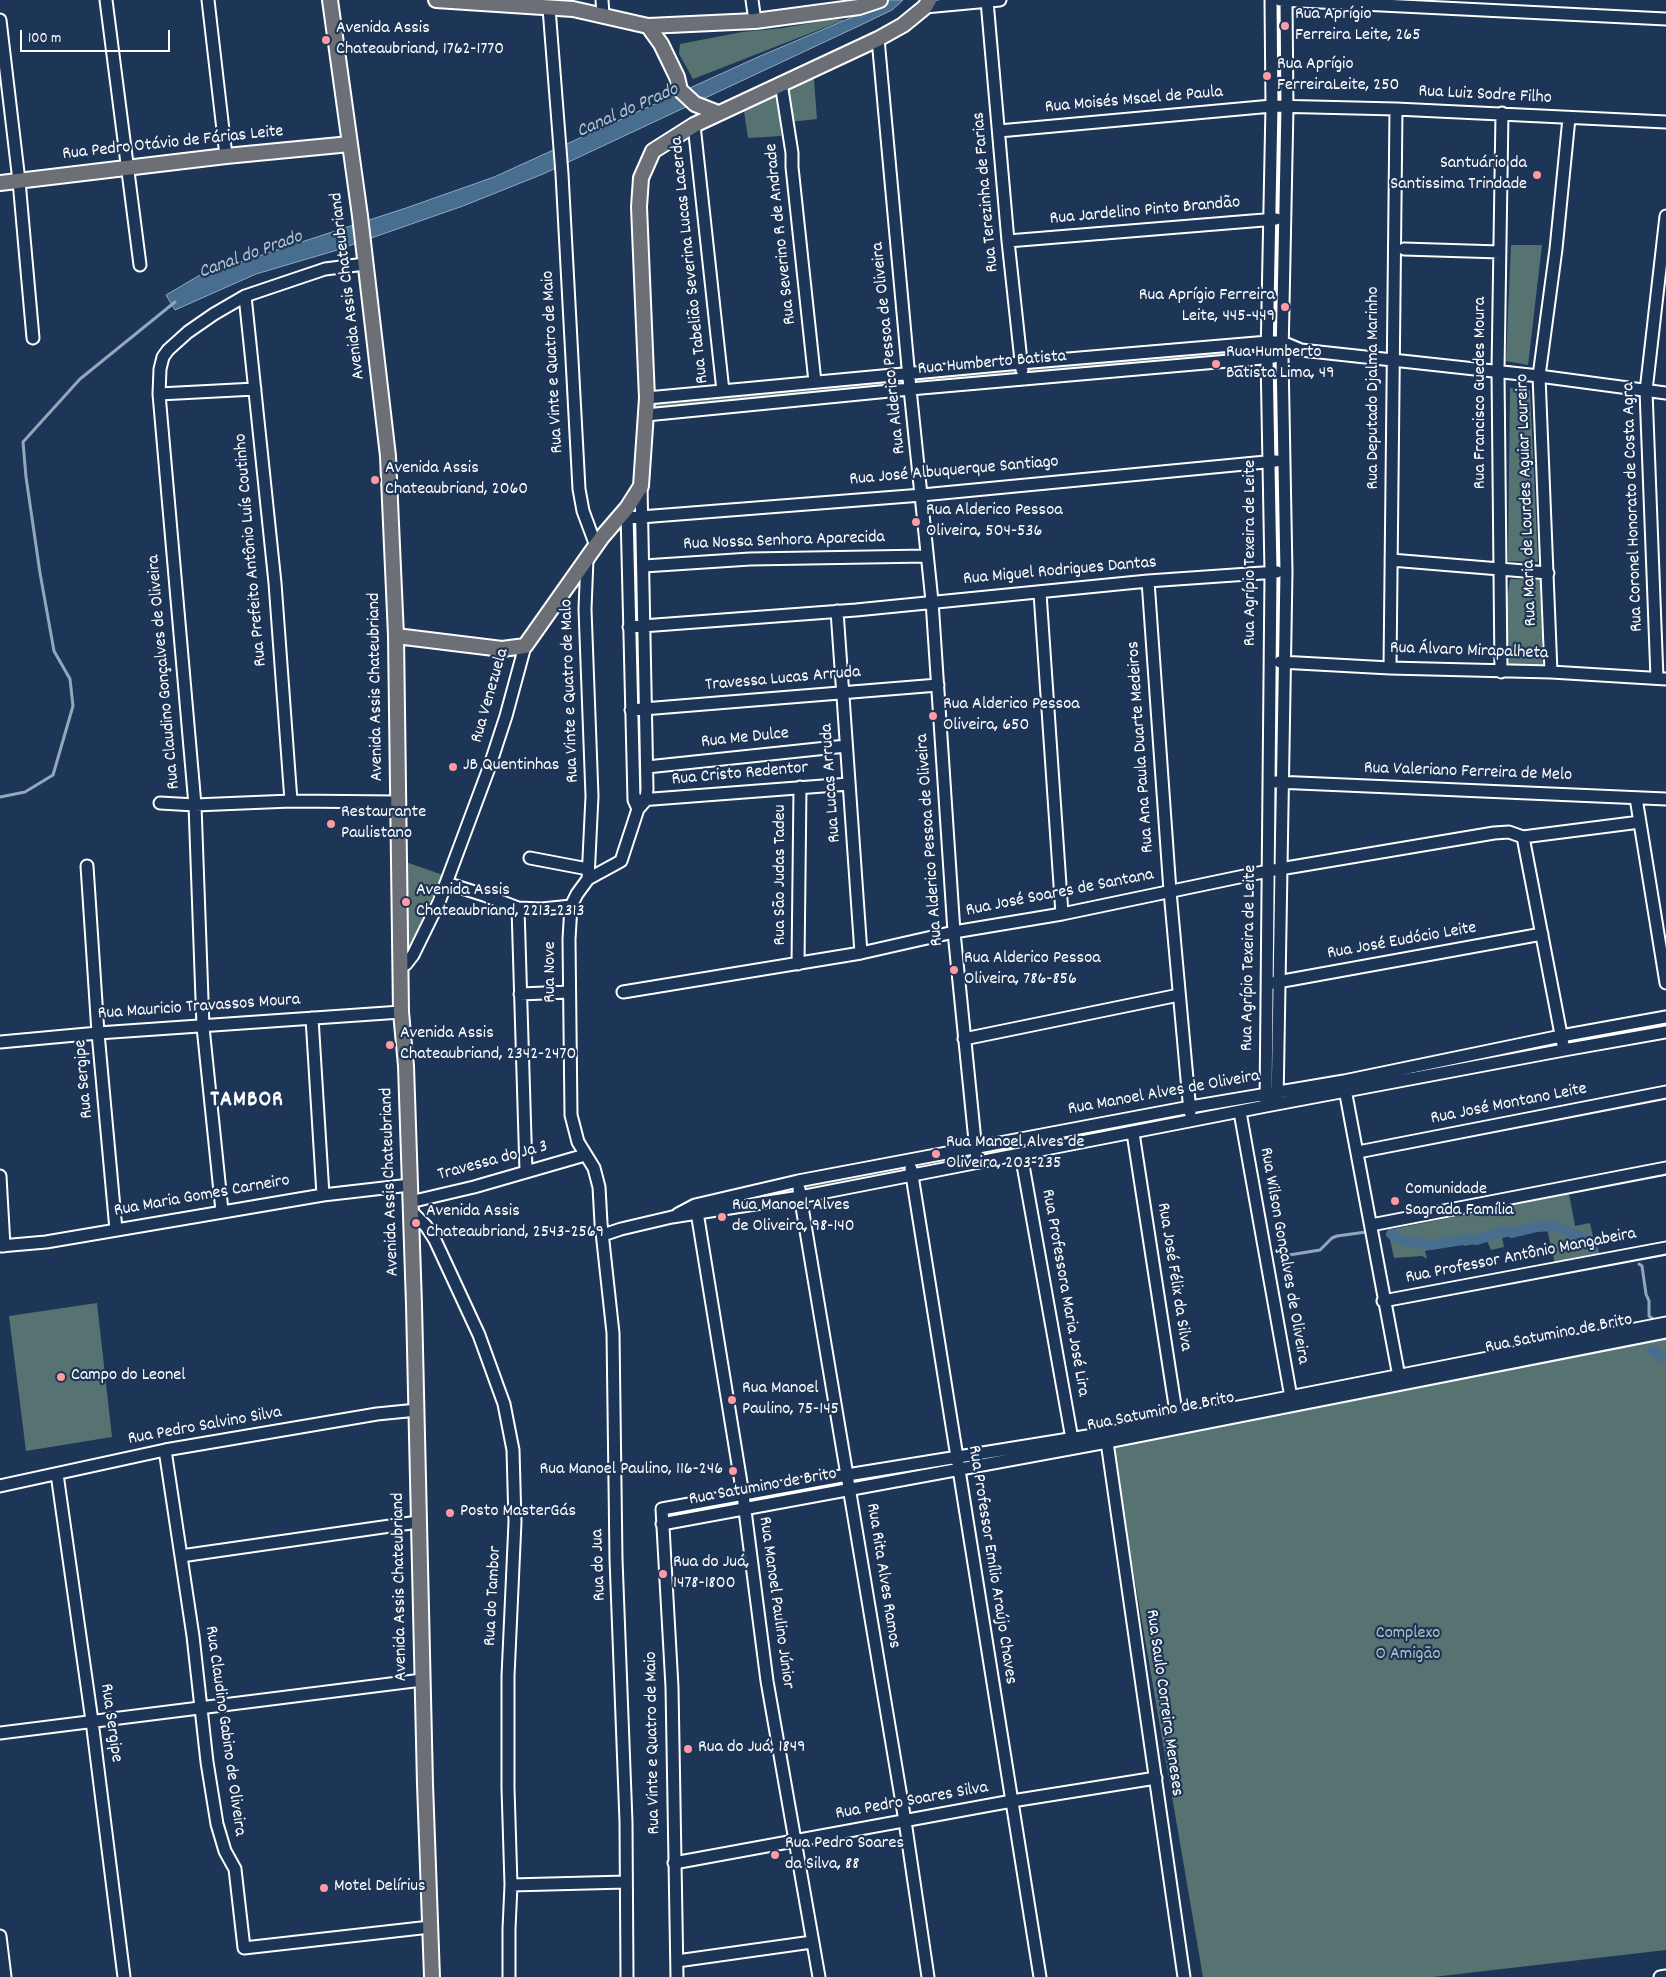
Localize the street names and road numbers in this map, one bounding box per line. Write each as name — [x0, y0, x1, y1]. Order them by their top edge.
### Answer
street label: Rua Moisés Msael de Paula — [1044, 82, 1224, 120]
street label: Rua Luiz Sodre Filho — [1418, 82, 1552, 110]
street label: Rua Terezinha de Farias — [969, 111, 1005, 273]
street label: Rua Pedro Otávio de Fárias Leite — [61, 122, 285, 166]
street label: Rua Tabelião Severina Lucas Lacerda — [667, 135, 715, 385]
street label: Rua Severino R de Andrade — [762, 142, 802, 326]
street label: Avenida Assis Chateubriand — [327, 191, 371, 381]
street label: Rua Jardelino Pinto Brandão — [1049, 193, 1241, 231]
street label: Rua Alderico Pessoa de Oliveira — [868, 241, 912, 455]
street label: Rua Vinte e Quatro de Maio — [538, 270, 570, 454]
street label: Rua Deputado Djalma Marinho — [1364, 286, 1386, 490]
street label: Rua Francisco Guedes Moura — [1471, 297, 1493, 489]
street label: Rua Humberto Batista — [917, 347, 1067, 381]
street label: Rua Maria de Lourdes Aguiar Loureiro — [1513, 373, 1543, 627]
street label: Rua Coronel Honorato de Costa Agra — [1619, 382, 1649, 632]
street label: Rua Prefeito Antônio Luís Coutinho — [231, 432, 273, 668]
street label: Rua José Albuquerque Santiago — [849, 452, 1059, 492]
street label: Rua Agrípio Texeira de Leite — [1241, 460, 1263, 646]
street label: Rua Nossa Senhora Aparecida — [683, 528, 885, 556]
street label: Rua Miguel Rodrigues Dantas — [962, 553, 1158, 591]
street label: Rua Claudino Gonçalves de Oliveira — [144, 554, 186, 790]
street label: Avenida Assis Chateubriand — [365, 592, 389, 782]
street label: Rua Vinte e Quatro de Malo — [557, 599, 585, 783]
street label: Rua Álvaro Mirapalheta — [1389, 638, 1549, 666]
street label: Rua Ana Paula Duarte Medeiros — [1124, 640, 1160, 854]
street label: Rua Venezuela — [467, 646, 515, 746]
street label: Travessa Lucas Arruda — [704, 662, 862, 698]
street label: Rua Lucas Arruda — [817, 723, 847, 843]
street label: Rua Me Dulce — [700, 724, 790, 754]
street label: Rua Alderico Pessoa de Oliveira — [913, 733, 949, 947]
street label: Rua Cristo Redentor — [671, 758, 809, 792]
street label: Rua Valeriano Ferreira de Melo — [1364, 759, 1572, 787]
street label: Rua São Judas Tadeu — [771, 805, 793, 945]
street label: Rua José Soares de Santana — [964, 865, 1156, 923]
street label: Rua Agrípio Texeira de Leite — [1238, 865, 1262, 1051]
street label: Rua José Eudócio Leite — [1326, 918, 1478, 966]
street label: Rua Nove — [541, 941, 563, 1003]
street label: Rua Mauricio Travassos Moura — [97, 990, 301, 1026]
street label: Rua Sergipe — [71, 1039, 99, 1119]
street label: Rua Manoel Alves de Oliveira — [1066, 1067, 1262, 1121]
street label: Rua José Montano Leite — [1429, 1079, 1589, 1131]
street label: Avenida Assis Chateubriand — [377, 1087, 405, 1277]
street label: Travessa do Ja 3 — [436, 1137, 550, 1187]
street label: Rua Wilson Gonçalves de Oliveira — [1253, 1146, 1313, 1366]
street label: Rua Maria Gomes Carneiro — [113, 1171, 291, 1223]
street label: Rua Professora Maria José Lira — [1035, 1188, 1093, 1398]
street label: Rua José Félix da Silva — [1151, 1201, 1195, 1353]
street label: Rua Professor Antônio Mangabeira — [1404, 1224, 1638, 1290]
street label: Rua Satumino de Brito — [1484, 1310, 1634, 1360]
street label: Rua Satumino de Brito — [1086, 1388, 1236, 1438]
street label: Rua Pedro Salvino Silva — [126, 1403, 284, 1451]
street label: Rua Professor Emílio Araújo Chaves — [961, 1444, 1021, 1686]
street label: Rua Satumino de Brito — [687, 1464, 839, 1512]
street label: Avenida Assis Chateubriand — [389, 1492, 413, 1682]
street label: Rua Rita Alves Ramos — [860, 1502, 904, 1650]
street label: Rua Manoel Paulino Júnior — [752, 1515, 798, 1691]
street label: Rua do Jua — [588, 1528, 612, 1602]
street label: Rua do Tambor — [481, 1545, 507, 1647]
street label: Rua Saulo Correira Meneses — [1139, 1608, 1187, 1798]
street label: Rua Claudino Gabino de Oliveira — [199, 1625, 249, 1837]
street label: Rua Vinte e Quatro de Maio — [642, 1651, 666, 1835]
street label: Rua Sergipe — [94, 1682, 126, 1764]
street label: Rua Pedro Soares Silva — [834, 1778, 990, 1826]

